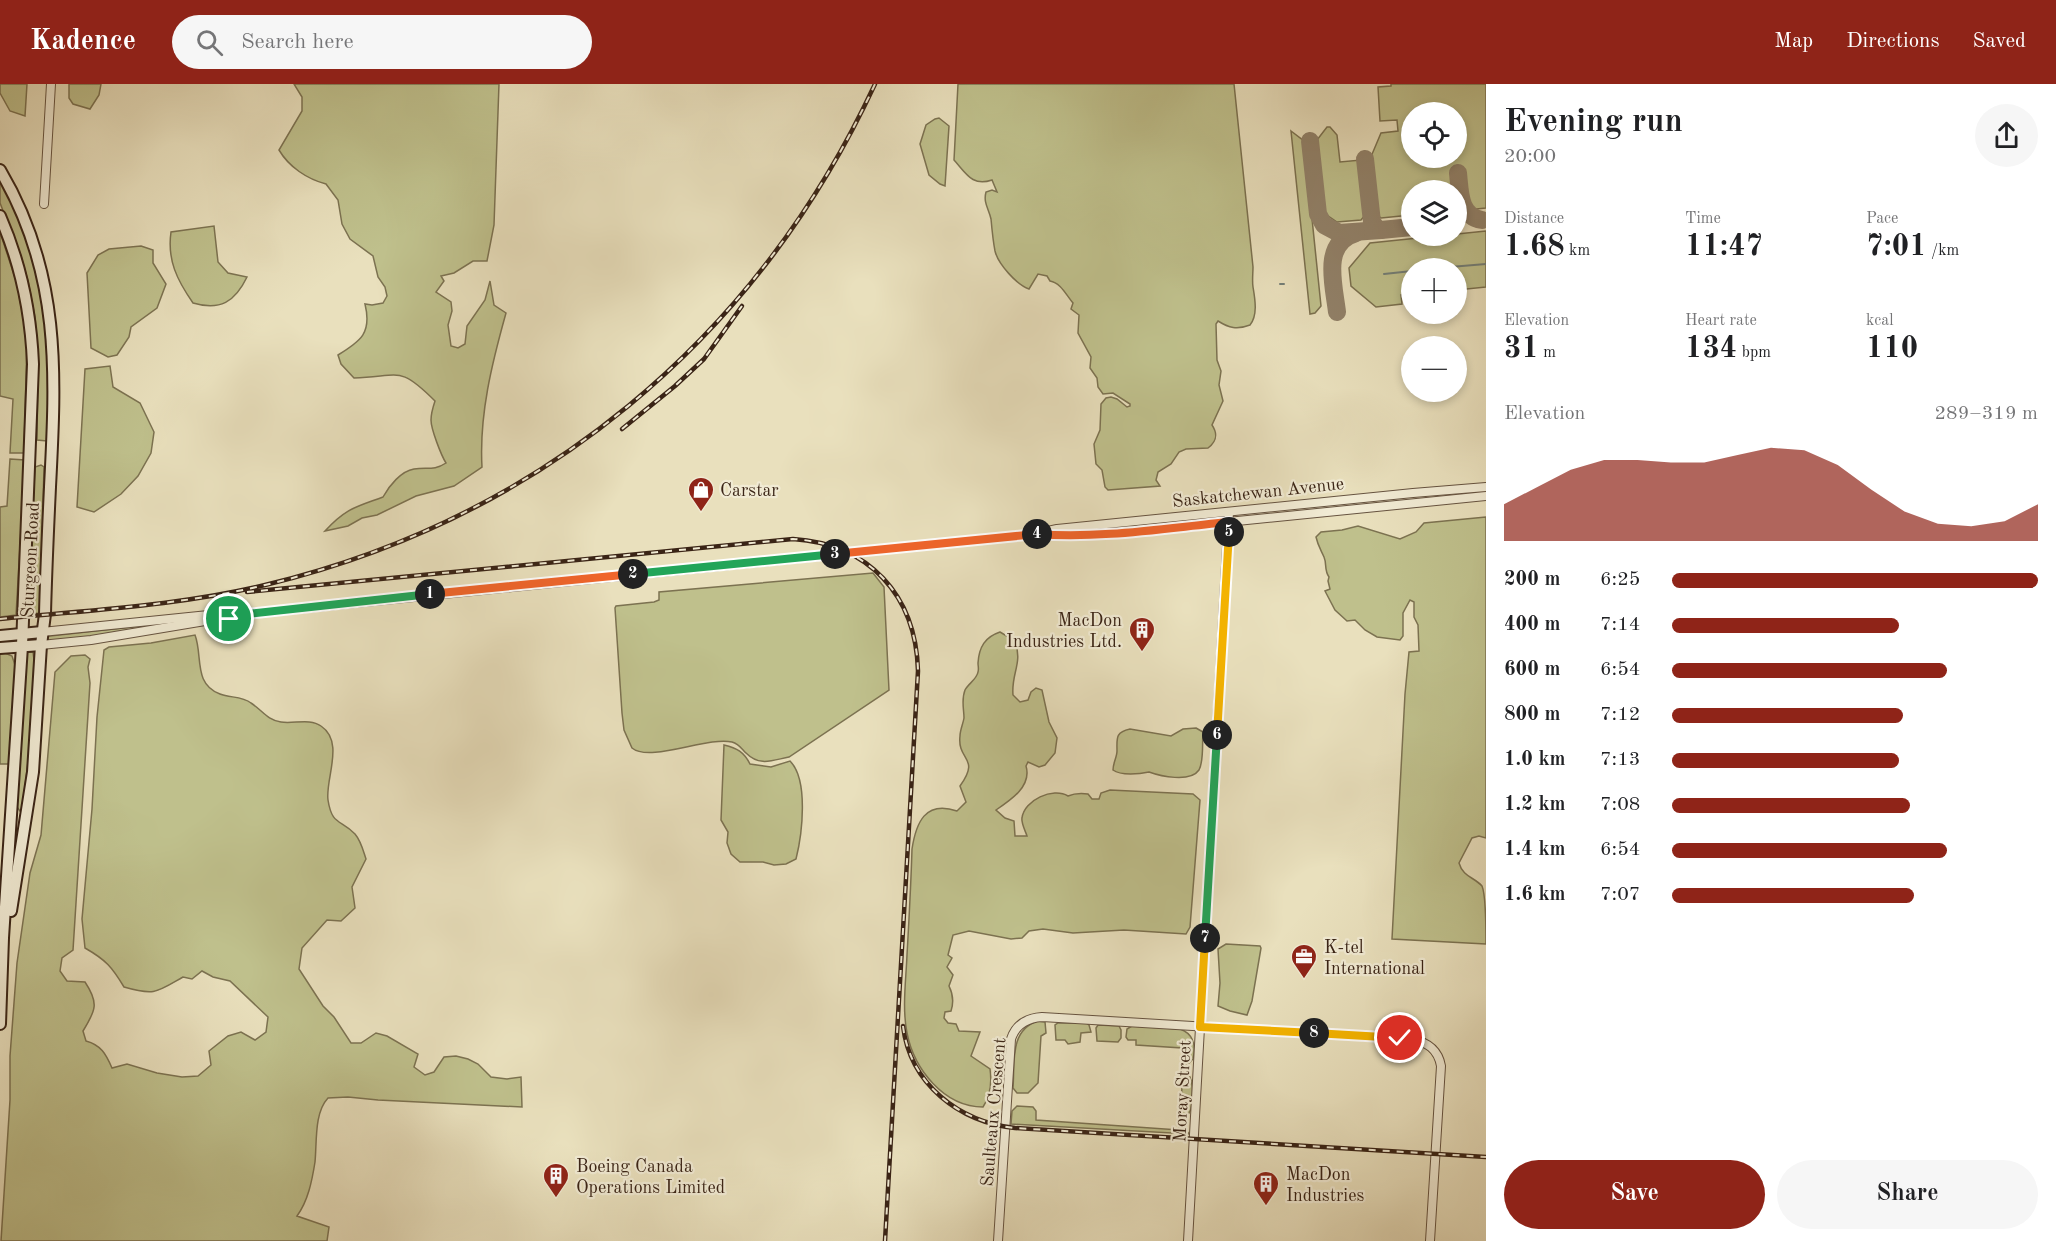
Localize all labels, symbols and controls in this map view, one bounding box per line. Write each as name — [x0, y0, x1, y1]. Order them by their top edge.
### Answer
search box — [172, 15, 592, 69]
icon: search — [193, 26, 226, 59]
text: Kadence — [30, 28, 136, 56]
text: Search here — [241, 31, 354, 53]
text: Map — [1774, 31, 1813, 52]
text: Directions — [1846, 31, 1940, 52]
text: Saved — [1973, 31, 2026, 52]
map controls — [1401, 102, 1467, 402]
button: locate — [1401, 102, 1467, 168]
button: share — [1975, 104, 2038, 167]
text: Evening run — [1504, 106, 1683, 139]
text: 20:00 — [1504, 147, 1556, 167]
button: layers — [1401, 180, 1467, 246]
text: Distance — [1504, 211, 1564, 227]
text: Time — [1685, 211, 1721, 227]
text: Pace — [1866, 211, 1898, 227]
text: 1.68 — [1504, 232, 1565, 262]
text: 11:47 — [1685, 232, 1763, 262]
text: 7:01 — [1866, 232, 1927, 262]
text: km — [1565, 243, 1590, 259]
text: /km — [1927, 243, 1959, 259]
button: + — [1401, 258, 1467, 324]
text: Elevation — [1504, 313, 1569, 329]
text: Heart rate — [1685, 313, 1757, 329]
text: kcal — [1866, 313, 1894, 329]
text: 31 — [1504, 334, 1539, 364]
text: 134 — [1685, 334, 1737, 364]
text: 110 — [1866, 334, 1918, 364]
button: − — [1401, 336, 1467, 402]
text: m — [1539, 345, 1556, 361]
text: bpm — [1737, 345, 1771, 361]
text: Elevation — [1504, 404, 1585, 424]
text: 289–319 m — [1935, 404, 2038, 424]
shop icon: Carstar — [686, 475, 716, 513]
street label: Saskatchewan Avenue — [1171, 475, 1345, 511]
place label: Carstar — [720, 482, 779, 500]
street label: Sturgeon Road — [19, 502, 43, 619]
pin: 5 — [1214, 517, 1244, 547]
pin: 4 — [1022, 519, 1052, 549]
text: 5 — [1224, 524, 1234, 540]
text: 4 — [1032, 526, 1042, 542]
pin: 3 — [820, 539, 850, 569]
text: 3 — [830, 546, 840, 562]
pin: 2 — [618, 559, 648, 589]
text: 2 — [628, 566, 638, 582]
text: 200 m — [1504, 570, 1560, 590]
text: 6:25 — [1600, 570, 1640, 590]
pin: 1 — [415, 579, 445, 609]
text: 1 — [425, 586, 435, 602]
pin — [203, 593, 254, 644]
icon: arrive — [212, 602, 245, 635]
place label: MacDon Industries Ltd. — [1006, 612, 1122, 651]
building icon: MacDon Industries Ltd. — [1127, 615, 1157, 653]
text: 400 m — [1504, 615, 1560, 635]
text: 7:14 — [1600, 615, 1640, 635]
text: 600 m — [1504, 660, 1560, 680]
text: 6:54 — [1600, 660, 1640, 680]
text: 800 m — [1504, 705, 1560, 725]
text: 7:12 — [1600, 705, 1640, 725]
pin: 6 — [1202, 720, 1232, 750]
text: 6 — [1212, 727, 1222, 743]
text: 1.0 km — [1504, 750, 1566, 770]
text: 7:13 — [1600, 750, 1640, 770]
text: 1.2 km — [1504, 795, 1566, 815]
text: 7:08 — [1600, 795, 1640, 815]
text: 1.4 km — [1504, 840, 1566, 860]
text: 6:54 — [1600, 840, 1640, 860]
text: 1.6 km — [1504, 885, 1566, 905]
text: 7:07 — [1600, 885, 1640, 905]
pin: 7 — [1190, 923, 1220, 953]
text: 7 — [1200, 930, 1210, 946]
place label: K-tel International — [1324, 939, 1425, 978]
office icon: K-tel International — [1289, 942, 1319, 980]
pin — [1374, 1012, 1425, 1063]
pin: 8 — [1299, 1018, 1329, 1048]
icon: check — [1383, 1021, 1416, 1054]
text: 8 — [1309, 1025, 1319, 1041]
street label: Saulteaux Crescent — [979, 1037, 1009, 1187]
street label: Moray Street — [1171, 1040, 1195, 1143]
place label: Boeing Canada Operations Limited — [576, 1158, 725, 1197]
button: Save — [1504, 1160, 1765, 1229]
button: Share — [1777, 1160, 2038, 1229]
building icon: Boeing Canada Operations Limited — [541, 1161, 571, 1199]
place label: MacDon Industries — [1286, 1166, 1364, 1205]
building icon: MacDon Industries — [1251, 1169, 1281, 1207]

